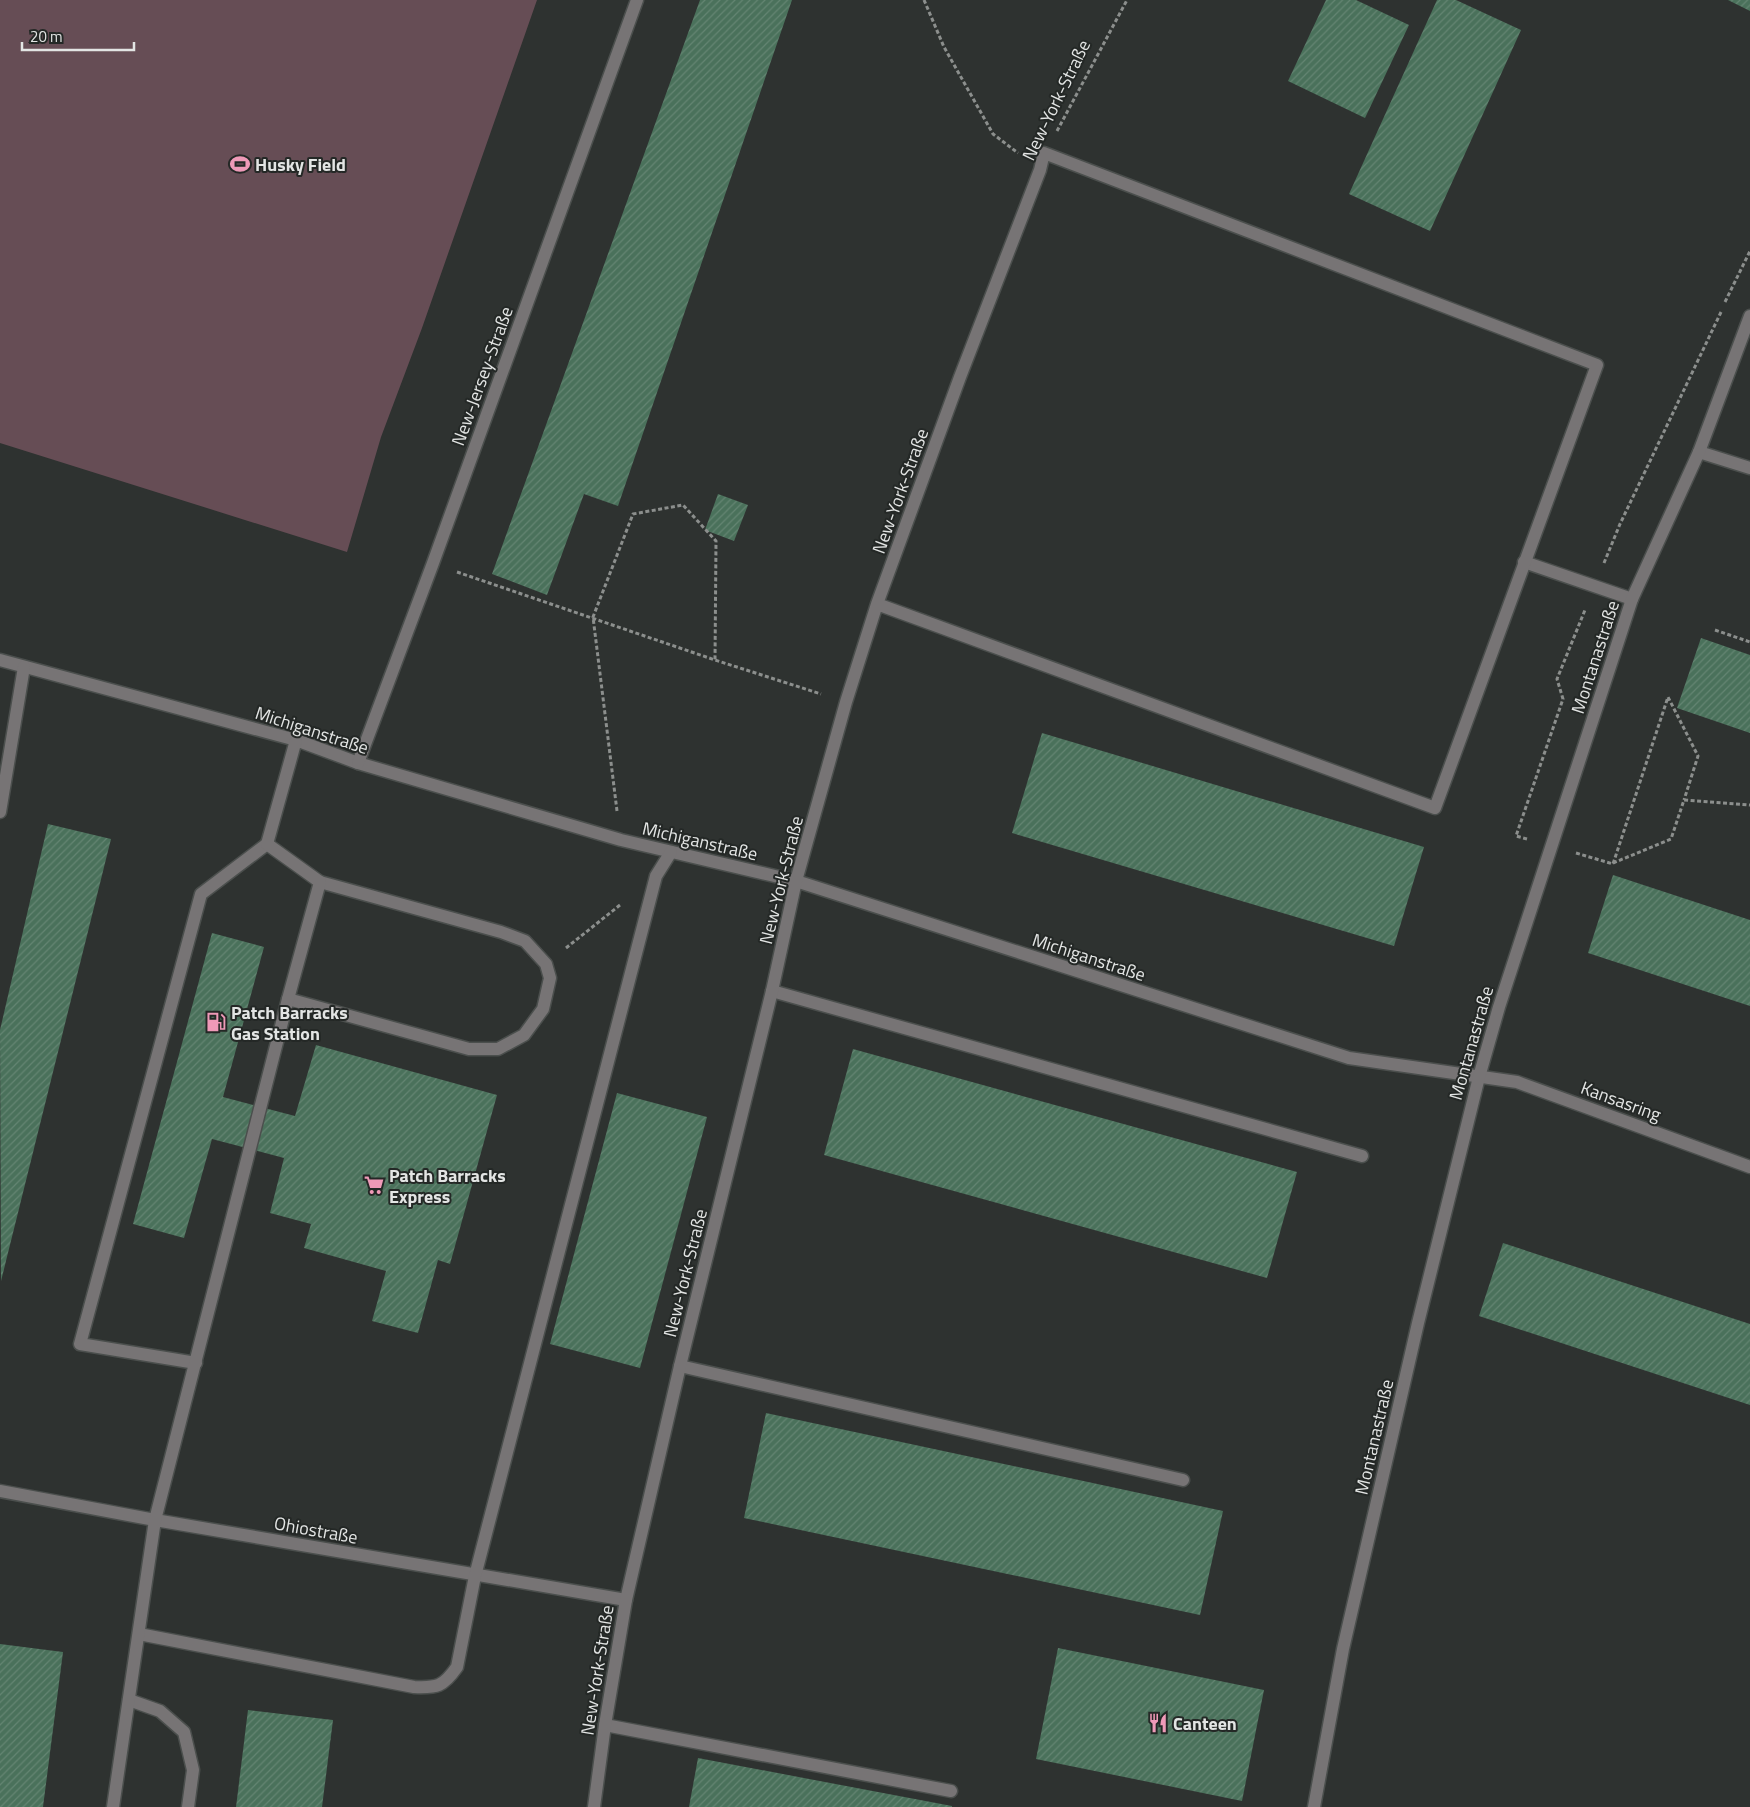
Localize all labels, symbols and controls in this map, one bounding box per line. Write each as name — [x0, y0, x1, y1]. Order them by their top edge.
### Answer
scale bar — [22, 20, 135, 52]
text: 20 m — [30, 25, 63, 48]
street label: New-York-Straße — [1015, 35, 1097, 165]
place label: Husky Field — [255, 151, 346, 178]
sports icon: Husky Field — [229, 153, 251, 175]
street label: New-Jersey-Straße — [444, 303, 520, 449]
street label: New-York-Straße — [865, 425, 935, 557]
street label: Montanastraße — [1564, 597, 1626, 717]
street label: Michiganstraße — [252, 699, 372, 761]
street label: New-York-Straße — [752, 813, 810, 947]
street label: Michiganstraße — [640, 815, 760, 867]
street label: Michiganstraße — [1029, 926, 1149, 988]
street label: Montanastraße — [1442, 983, 1500, 1103]
place label: Patch Barracks Gas Station — [231, 999, 348, 1047]
fuel station icon: Patch Barracks Gas Station — [205, 1011, 227, 1033]
street label: Kansasring — [1577, 1074, 1665, 1128]
place label: Patch Barracks Express — [389, 1162, 506, 1210]
supermarket icon: Patch Barracks Express — [363, 1174, 385, 1196]
street label: New-York-Straße — [656, 1206, 714, 1340]
street label: Montanastraße — [1348, 1377, 1400, 1497]
street label: Ohiostraße — [272, 1509, 360, 1551]
street label: New-York-Straße — [573, 1603, 621, 1737]
place label: Canteen — [1173, 1710, 1237, 1737]
restaurant icon: Canteen — [1147, 1712, 1169, 1734]

